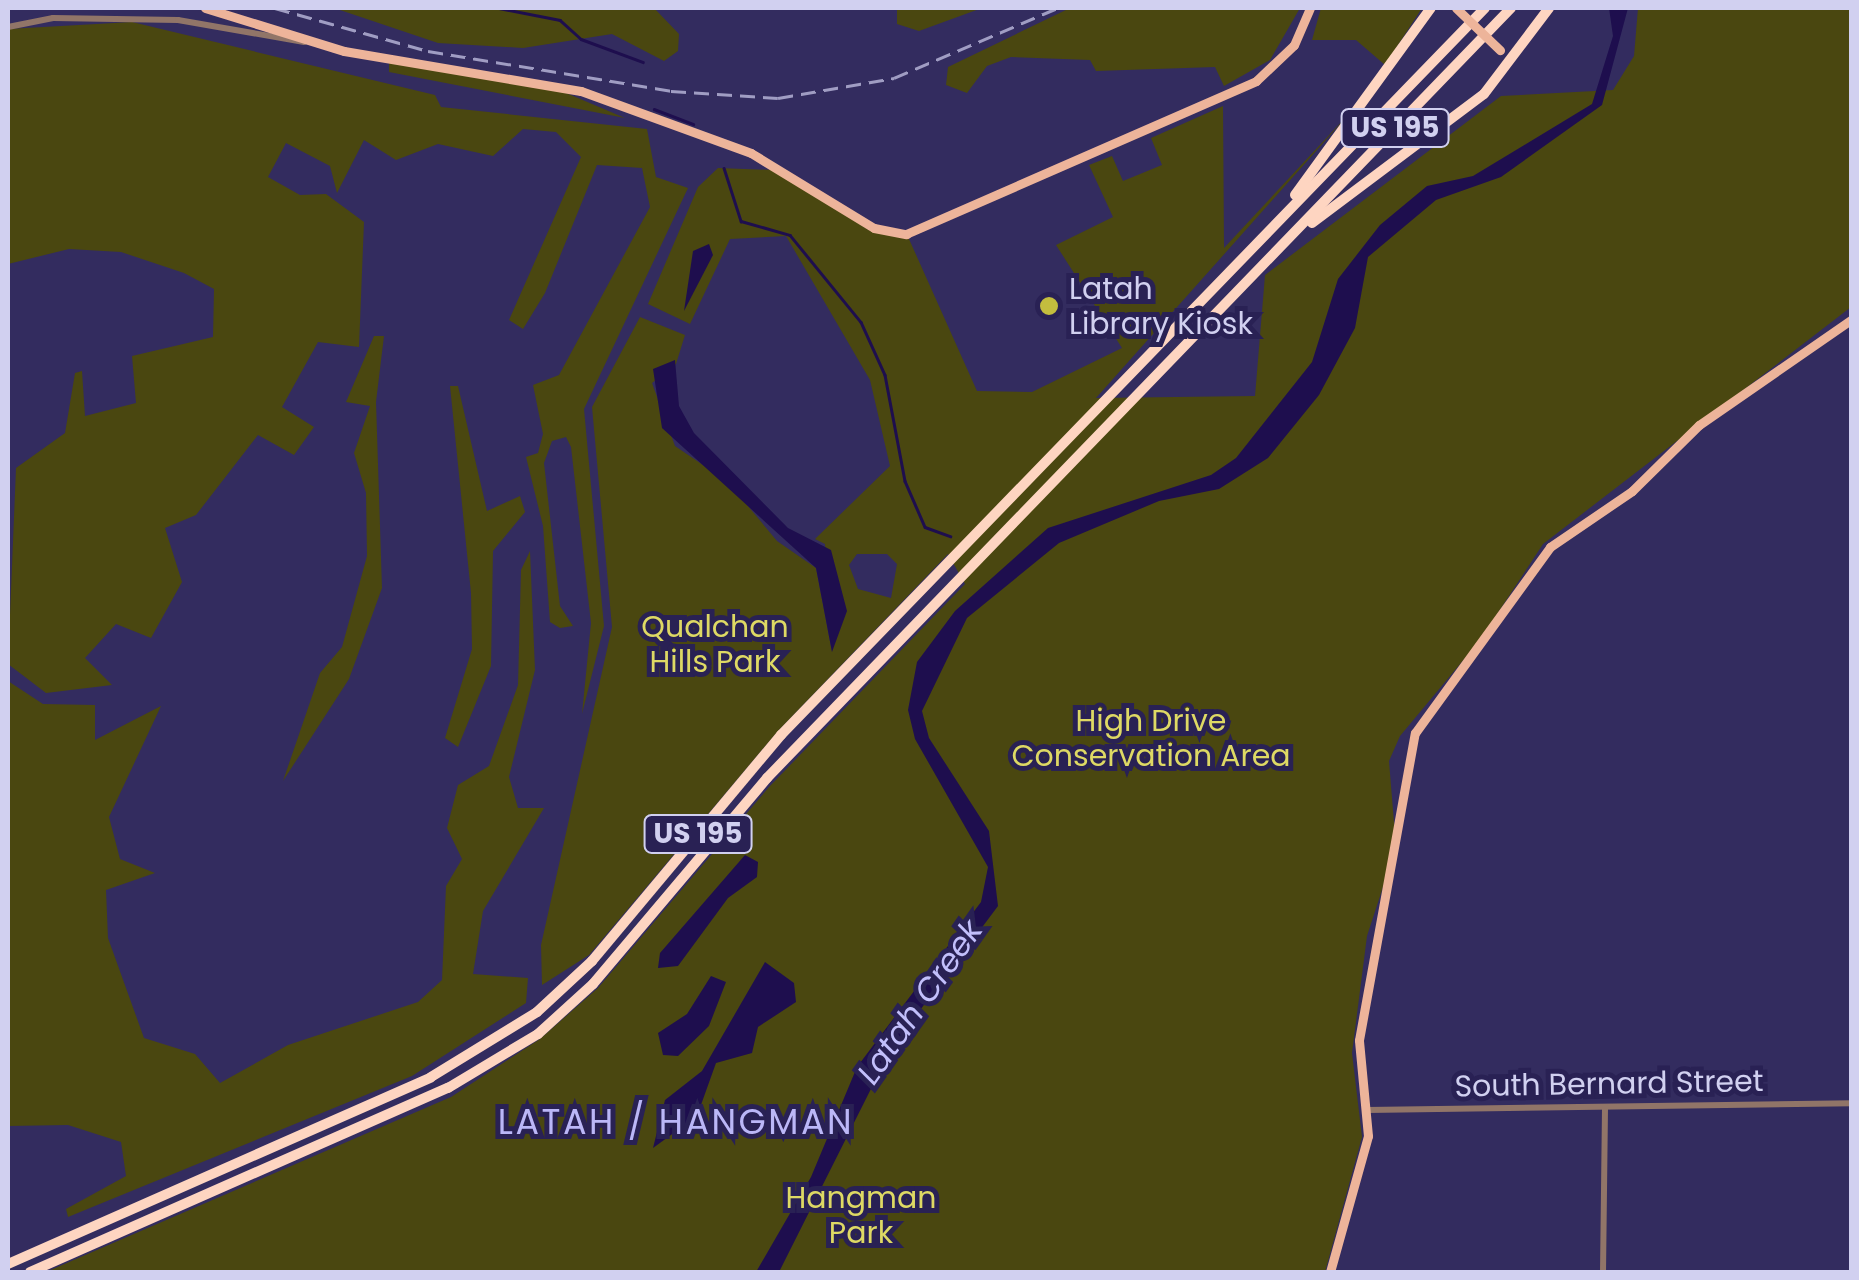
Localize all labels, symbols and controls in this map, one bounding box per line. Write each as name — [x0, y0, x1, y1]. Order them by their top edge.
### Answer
road number: US 195 — [1340, 105, 1450, 151]
place label: Latah Library Kiosk — [1069, 271, 1253, 342]
marker: Latah Library Kiosk — [1038, 295, 1060, 317]
park label: Qualchan Hills Park — [641, 609, 789, 680]
park label: High Drive Conservation Area — [1011, 703, 1291, 774]
road number: US 195 — [643, 811, 753, 857]
water label: Latah Creek — [849, 913, 991, 1091]
street label: South Bernard Street — [1454, 1063, 1764, 1105]
district label: LATAH / HANGMAN — [498, 1101, 854, 1143]
park label: Hangman Park — [786, 1180, 936, 1250]

